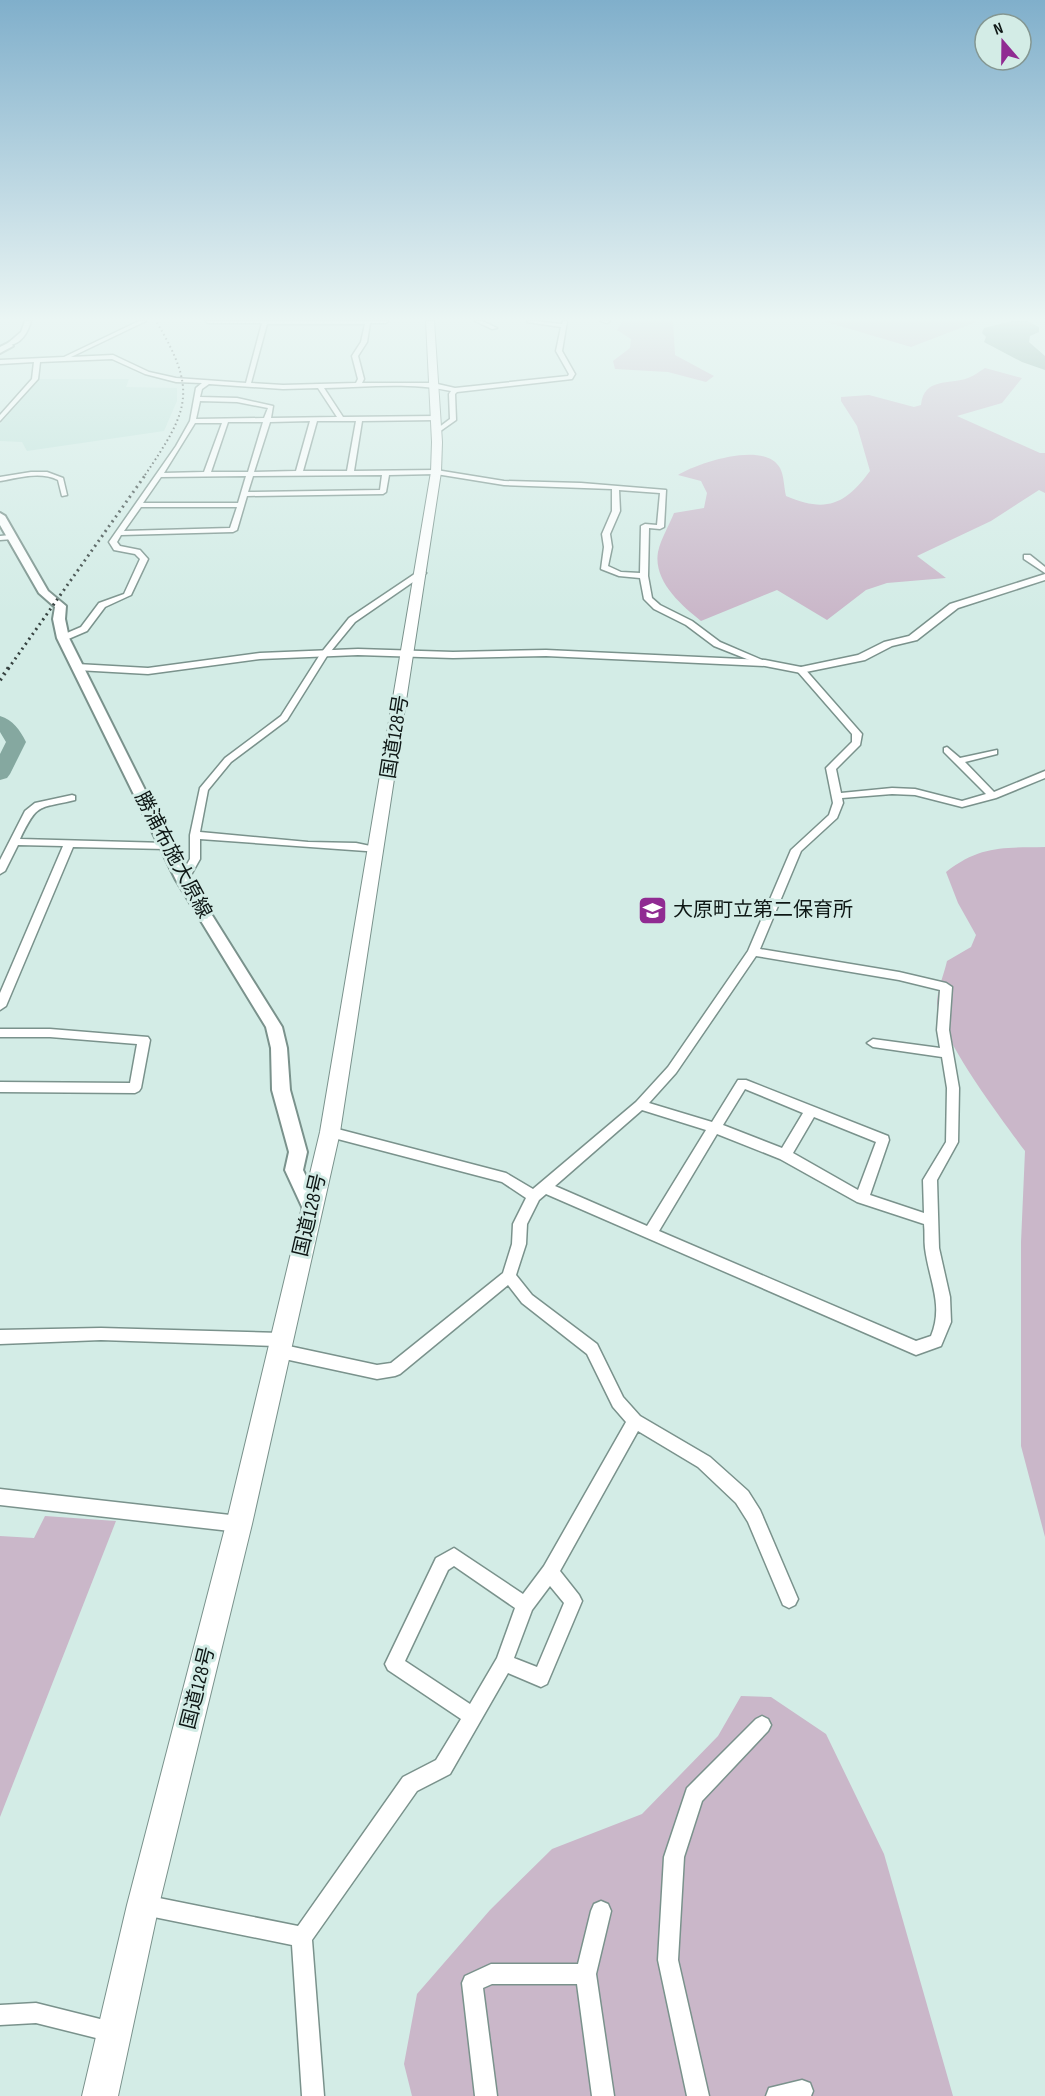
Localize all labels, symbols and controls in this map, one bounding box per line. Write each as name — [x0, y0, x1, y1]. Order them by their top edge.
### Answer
north arrow — [973, 12, 1033, 72]
text: N — [991, 19, 1006, 40]
street label: 国道128号 — [377, 694, 413, 780]
street label: 勝浦布施大原線 — [130, 788, 216, 922]
school or university icon: 大原町立第二保育所 — [636, 894, 668, 926]
place label: 大原町立第二保育所 — [673, 898, 853, 922]
street label: 国道128号 — [289, 1171, 331, 1259]
street label: 国道128号 — [176, 1644, 220, 1732]

